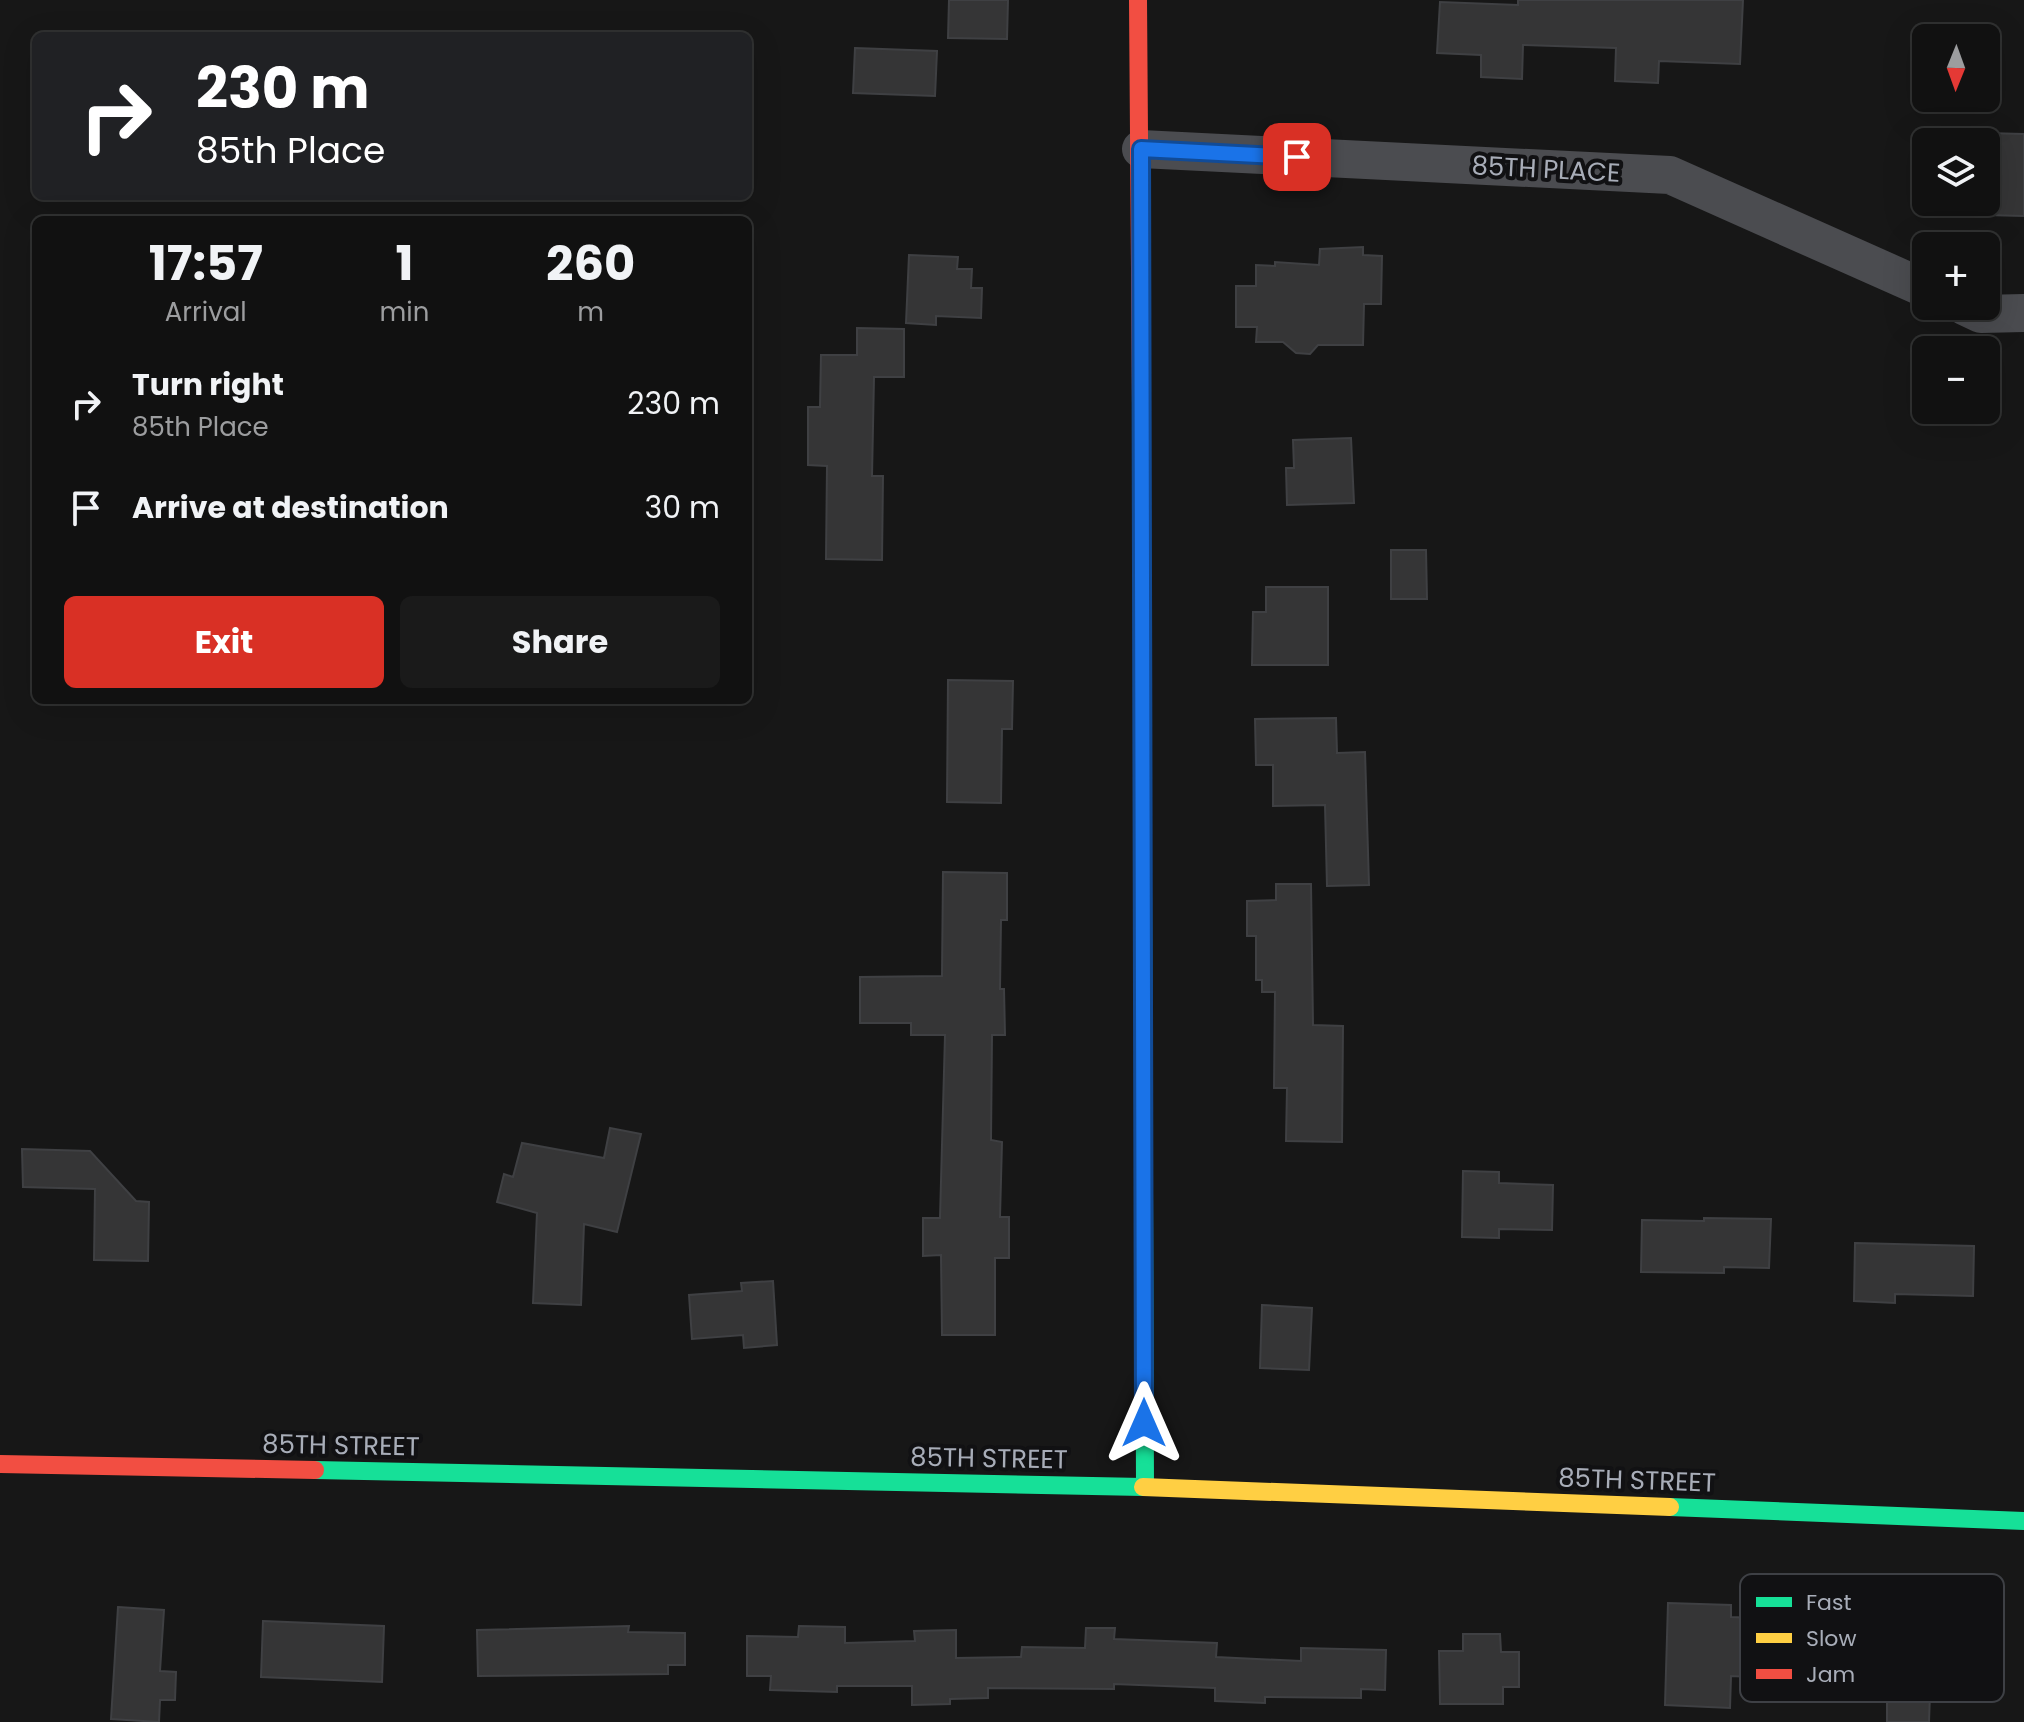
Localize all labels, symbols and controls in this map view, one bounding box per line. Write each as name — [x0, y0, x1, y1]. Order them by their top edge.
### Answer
north arrow — [1912, 24, 2000, 112]
map controls — [1912, 24, 2000, 424]
text: 230 m — [196, 49, 370, 128]
icon: right — [64, 64, 168, 168]
pin — [1263, 123, 1331, 191]
text: 85th Place — [196, 125, 385, 176]
button: layers — [1912, 128, 2000, 216]
icon: arrive — [1275, 135, 1319, 179]
street label: 85TH PLACE — [1471, 147, 1621, 191]
text: 17:57 — [149, 230, 263, 297]
text: 1 — [395, 230, 414, 297]
text: 260 — [546, 230, 635, 297]
button: + — [1912, 232, 2000, 320]
text: Arrival — [165, 294, 247, 330]
text: min — [380, 294, 429, 330]
text: m — [577, 294, 604, 330]
button: − — [1912, 336, 2000, 424]
text: Turn right — [132, 363, 284, 406]
icon: right — [64, 382, 108, 426]
text: 230 m — [627, 382, 720, 425]
text: 85th Place — [132, 409, 269, 445]
icon: arrive — [64, 486, 108, 530]
text: Arrive at destination — [132, 486, 449, 529]
text: 30 m — [645, 486, 720, 529]
button: Exit — [64, 596, 384, 688]
button: Share — [400, 596, 720, 688]
position arrow — [1102, 1381, 1186, 1465]
street label: 85TH STREET — [262, 1426, 420, 1464]
street label: 85TH STREET — [910, 1439, 1068, 1477]
street label: 85TH STREET — [1558, 1459, 1716, 1501]
legend — [1740, 1574, 2004, 1702]
text: Fast — [1806, 1587, 1851, 1618]
text: Slow — [1806, 1623, 1856, 1654]
text: Jam — [1806, 1659, 1855, 1690]

